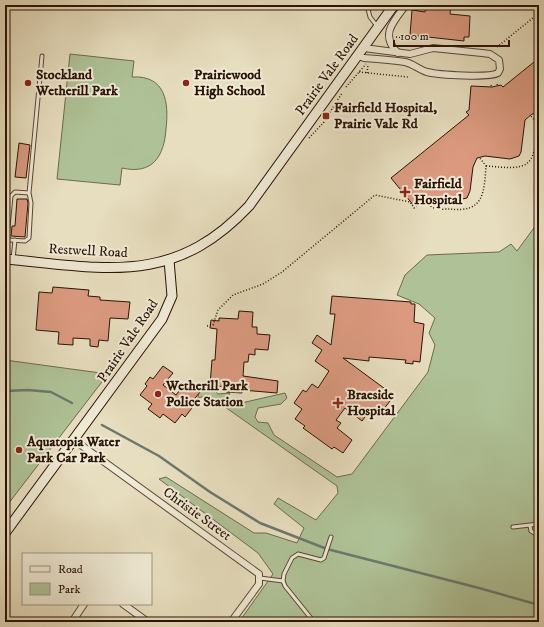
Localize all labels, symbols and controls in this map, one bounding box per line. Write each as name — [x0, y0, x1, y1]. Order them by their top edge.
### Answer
scale bar — [394, 22, 509, 48]
text: 100 m — [400, 29, 429, 44]
street label: Prairie Vale Road — [291, 31, 363, 119]
place label: Stockland Wetherill Park — [35, 66, 119, 100]
place label: Prairiewood High School — [194, 66, 266, 100]
marker: Stockland Wetherill Park — [23, 78, 33, 88]
marker: Prairiewood High School — [181, 78, 191, 88]
place label: Fairfield Hospital, Prairie Vale Rd — [334, 99, 437, 133]
marker: Fairfield Hospital, Prairie Vale Rd — [321, 111, 331, 121]
place label: Fairfield Hospital — [414, 175, 463, 209]
marker: Fairfield Hospital — [399, 186, 411, 198]
street label: Restwell Road — [48, 240, 128, 262]
street label: Prairie Vale Road — [94, 296, 162, 386]
place label: Wetherill Park Police Station — [165, 377, 249, 411]
place label: Braeside Hospital — [347, 386, 396, 420]
marker: Wetherill Park Police Station — [153, 389, 163, 399]
marker: Braeside Hospital — [332, 397, 344, 409]
place label: Aquatopia Water Park Car Park — [26, 433, 121, 467]
marker: Aquatopia Water Park Car Park — [14, 445, 24, 455]
street label: Christie Street — [159, 483, 235, 545]
legend — [22, 553, 152, 605]
text: Road — [58, 562, 83, 577]
text: Park — [58, 582, 80, 597]

